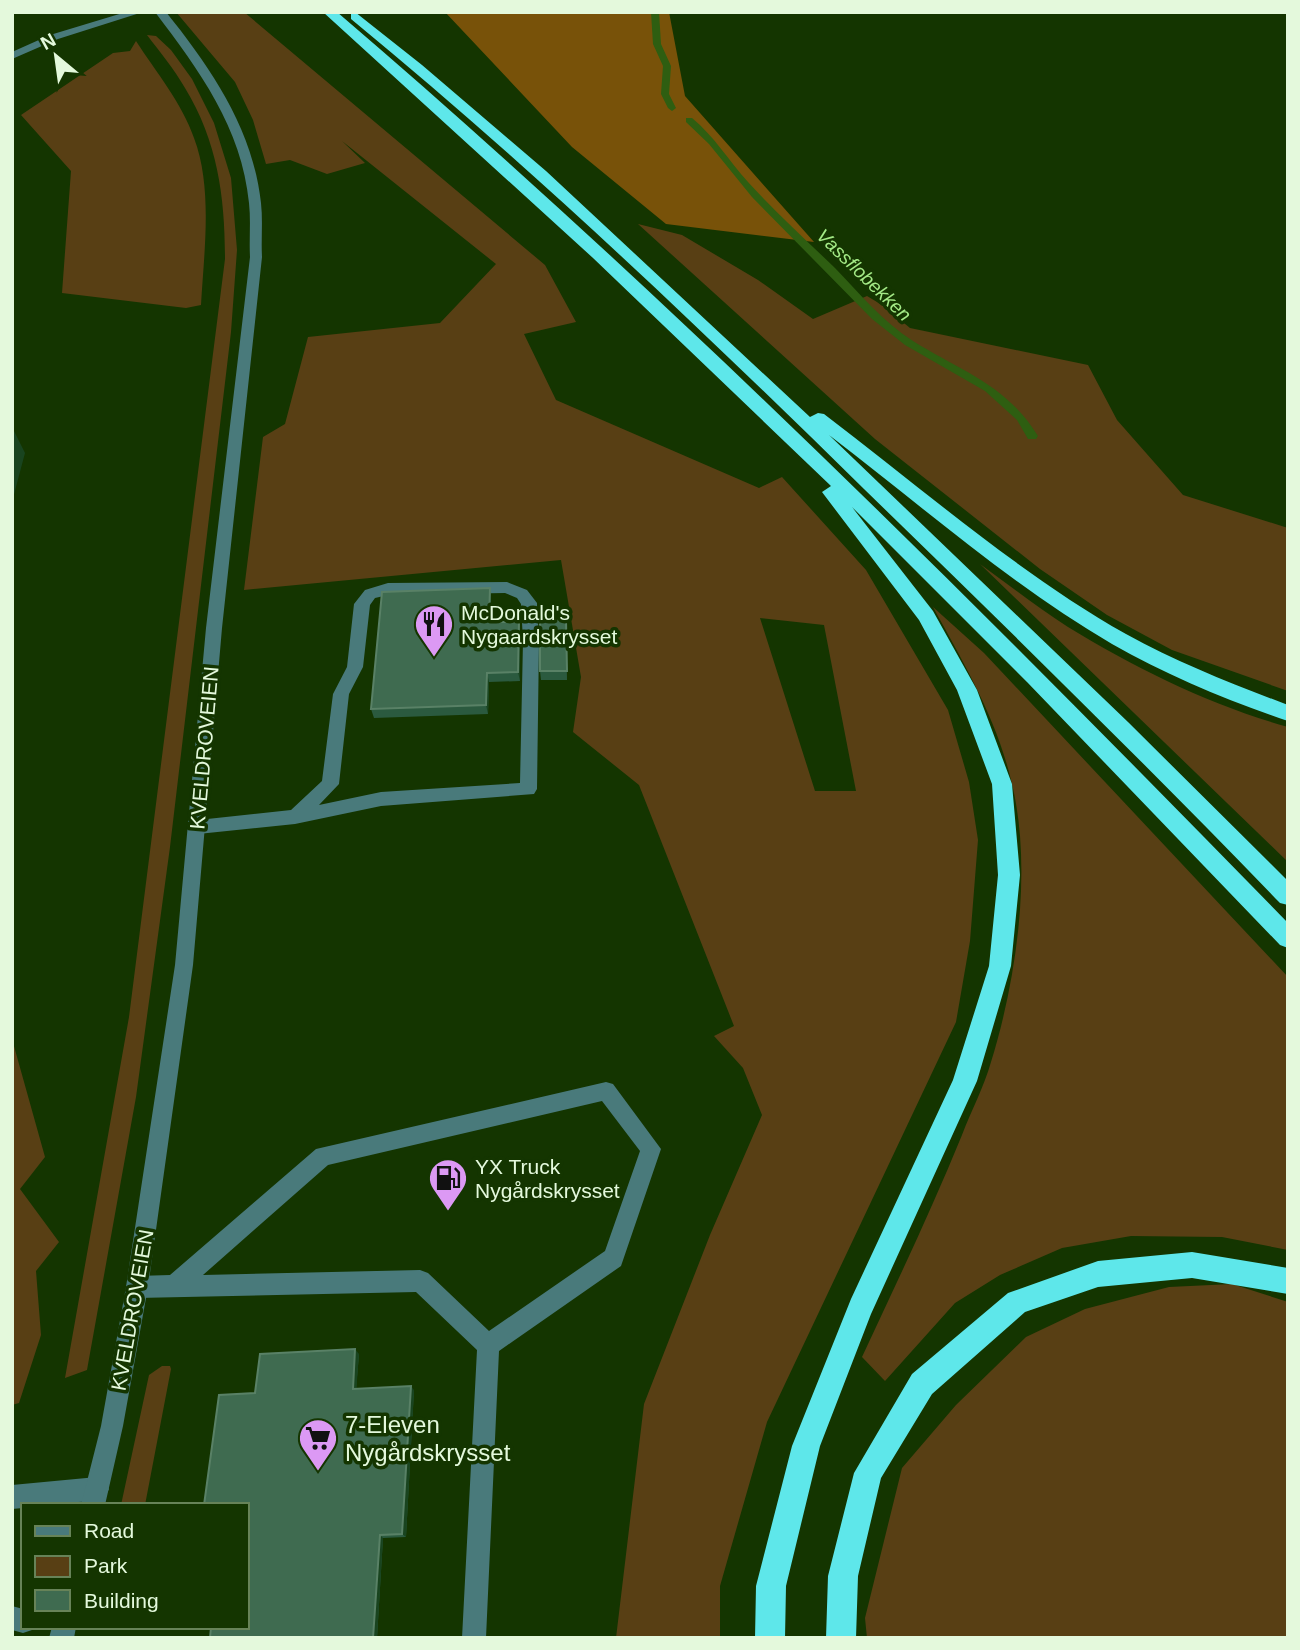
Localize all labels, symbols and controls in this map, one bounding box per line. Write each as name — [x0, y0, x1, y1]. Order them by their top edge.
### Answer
north arrow — [21, 21, 91, 91]
text: N — [37, 29, 59, 54]
water label: Vassflobekken — [813, 225, 915, 325]
place label: McDonald's Nygaardskrysset — [461, 601, 618, 648]
restaurant icon: McDonald's Nygaardskrysset — [413, 603, 455, 658]
street label: KVELDROVEIEN — [185, 666, 223, 830]
place label: YX Truck Nygårdskrysset — [475, 1155, 620, 1202]
fuel station icon: YX Truck Nygårdskrysset — [427, 1157, 469, 1212]
street label: KVELDROVEIEN — [106, 1228, 158, 1392]
place label: 7-Eleven Nygårdskrysset — [345, 1411, 511, 1466]
supermarket icon: 7-Eleven Nygårdskrysset — [297, 1417, 339, 1472]
legend — [21, 1503, 248, 1629]
text: Road — [84, 1519, 134, 1542]
text: Park — [84, 1554, 128, 1577]
text: Building — [84, 1589, 159, 1612]

